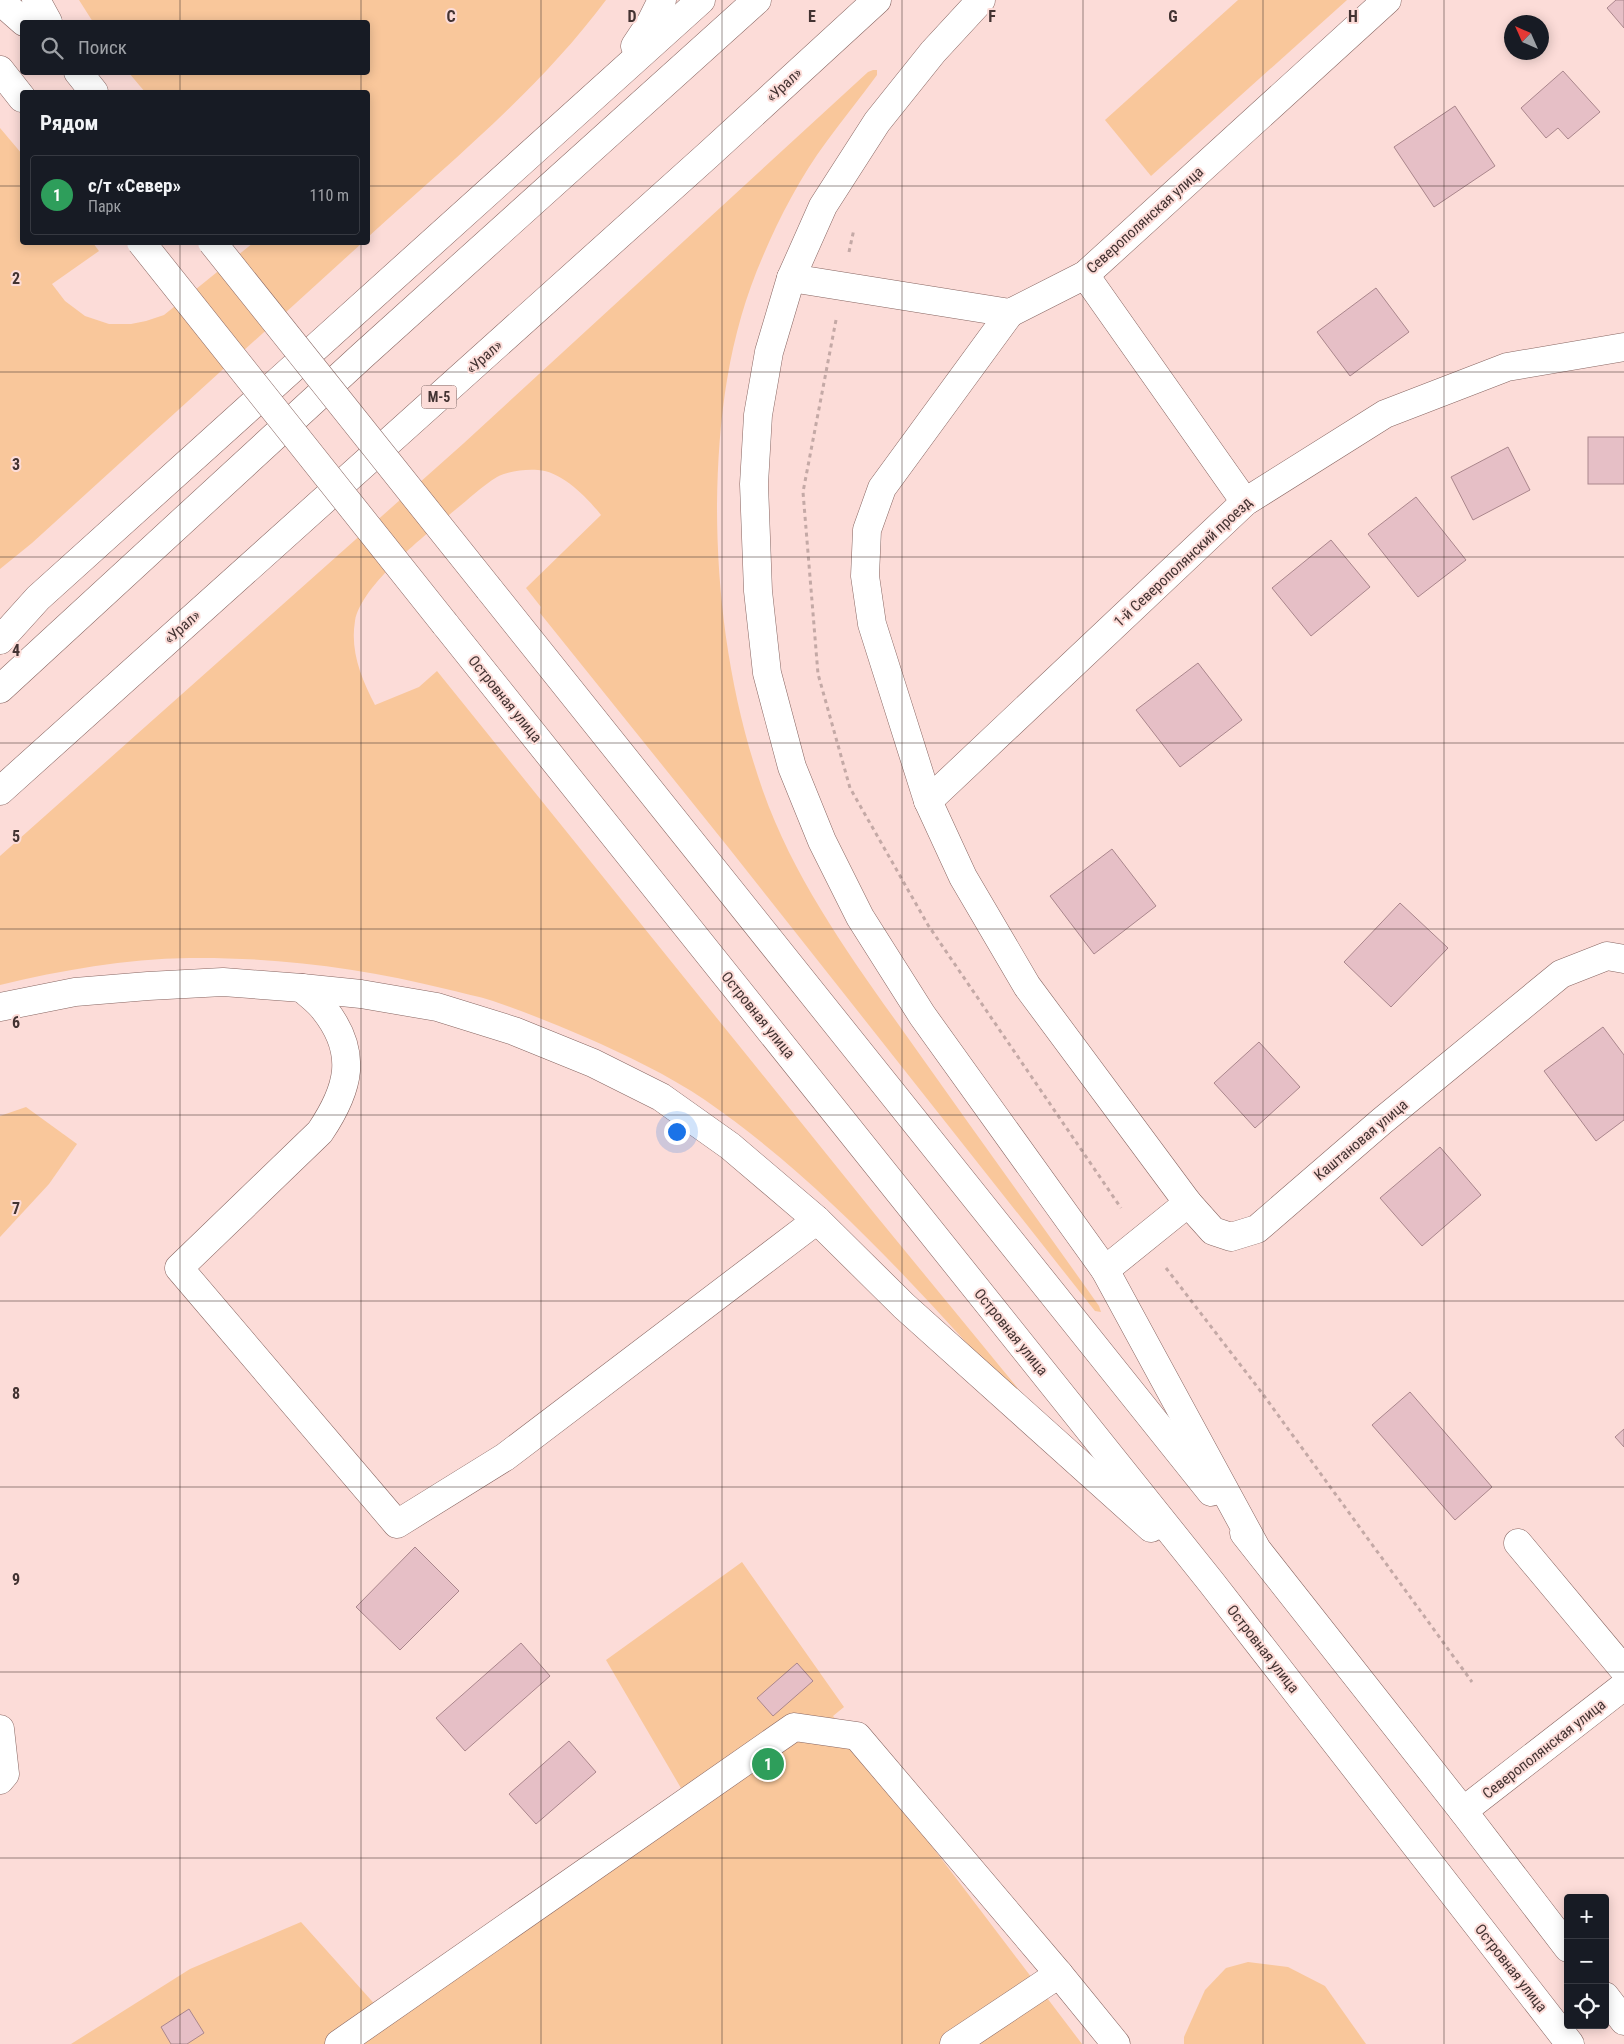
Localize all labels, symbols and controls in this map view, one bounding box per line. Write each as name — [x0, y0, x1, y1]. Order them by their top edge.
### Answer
text: C — [446, 7, 456, 26]
text: D — [627, 7, 637, 26]
text: E — [808, 7, 816, 26]
text: F — [988, 7, 996, 26]
text: G — [1168, 7, 1178, 26]
text: H — [1348, 7, 1358, 26]
north arrow — [1504, 15, 1549, 60]
search box — [20, 20, 370, 75]
icon: search — [38, 34, 66, 62]
text: Поиск — [78, 36, 127, 59]
street label: «Урал» — [762, 64, 806, 106]
text: Рядом — [40, 111, 99, 135]
street label: Северополянская улица — [1083, 163, 1207, 277]
text: с/т «Север» — [88, 174, 181, 197]
text: 1 — [53, 186, 61, 205]
text: 110 m — [310, 186, 349, 205]
text: Парк — [88, 197, 121, 216]
text: 2 — [12, 269, 20, 288]
street label: «Урал» — [462, 336, 506, 378]
road number: М-5 — [422, 386, 456, 408]
text: 3 — [12, 455, 20, 474]
street label: 1-й Северополянский проезд — [1110, 493, 1256, 631]
street label: «Урал» — [160, 606, 204, 648]
text: 4 — [12, 641, 20, 660]
street label: Островная улица — [464, 652, 546, 746]
text: 5 — [12, 827, 20, 846]
street label: Островная улица — [717, 968, 799, 1062]
text: 6 — [12, 1013, 20, 1032]
street label: Каштановая улица — [1311, 1096, 1411, 1184]
your location — [664, 1119, 690, 1145]
text: 7 — [12, 1199, 20, 1218]
street label: Островная улица — [970, 1285, 1052, 1379]
text: 8 — [12, 1384, 20, 1403]
text: 9 — [12, 1570, 20, 1589]
street label: Островная улица — [1223, 1601, 1303, 1697]
street label: Северополянская улица — [1479, 1695, 1609, 1803]
pin: 1 — [752, 1745, 784, 1783]
map controls — [1564, 1894, 1609, 2029]
button: + — [1564, 1894, 1609, 1939]
street label: Островная улица — [1471, 1920, 1551, 2016]
button: − — [1564, 1939, 1609, 1984]
button: locate — [1564, 1984, 1609, 2029]

